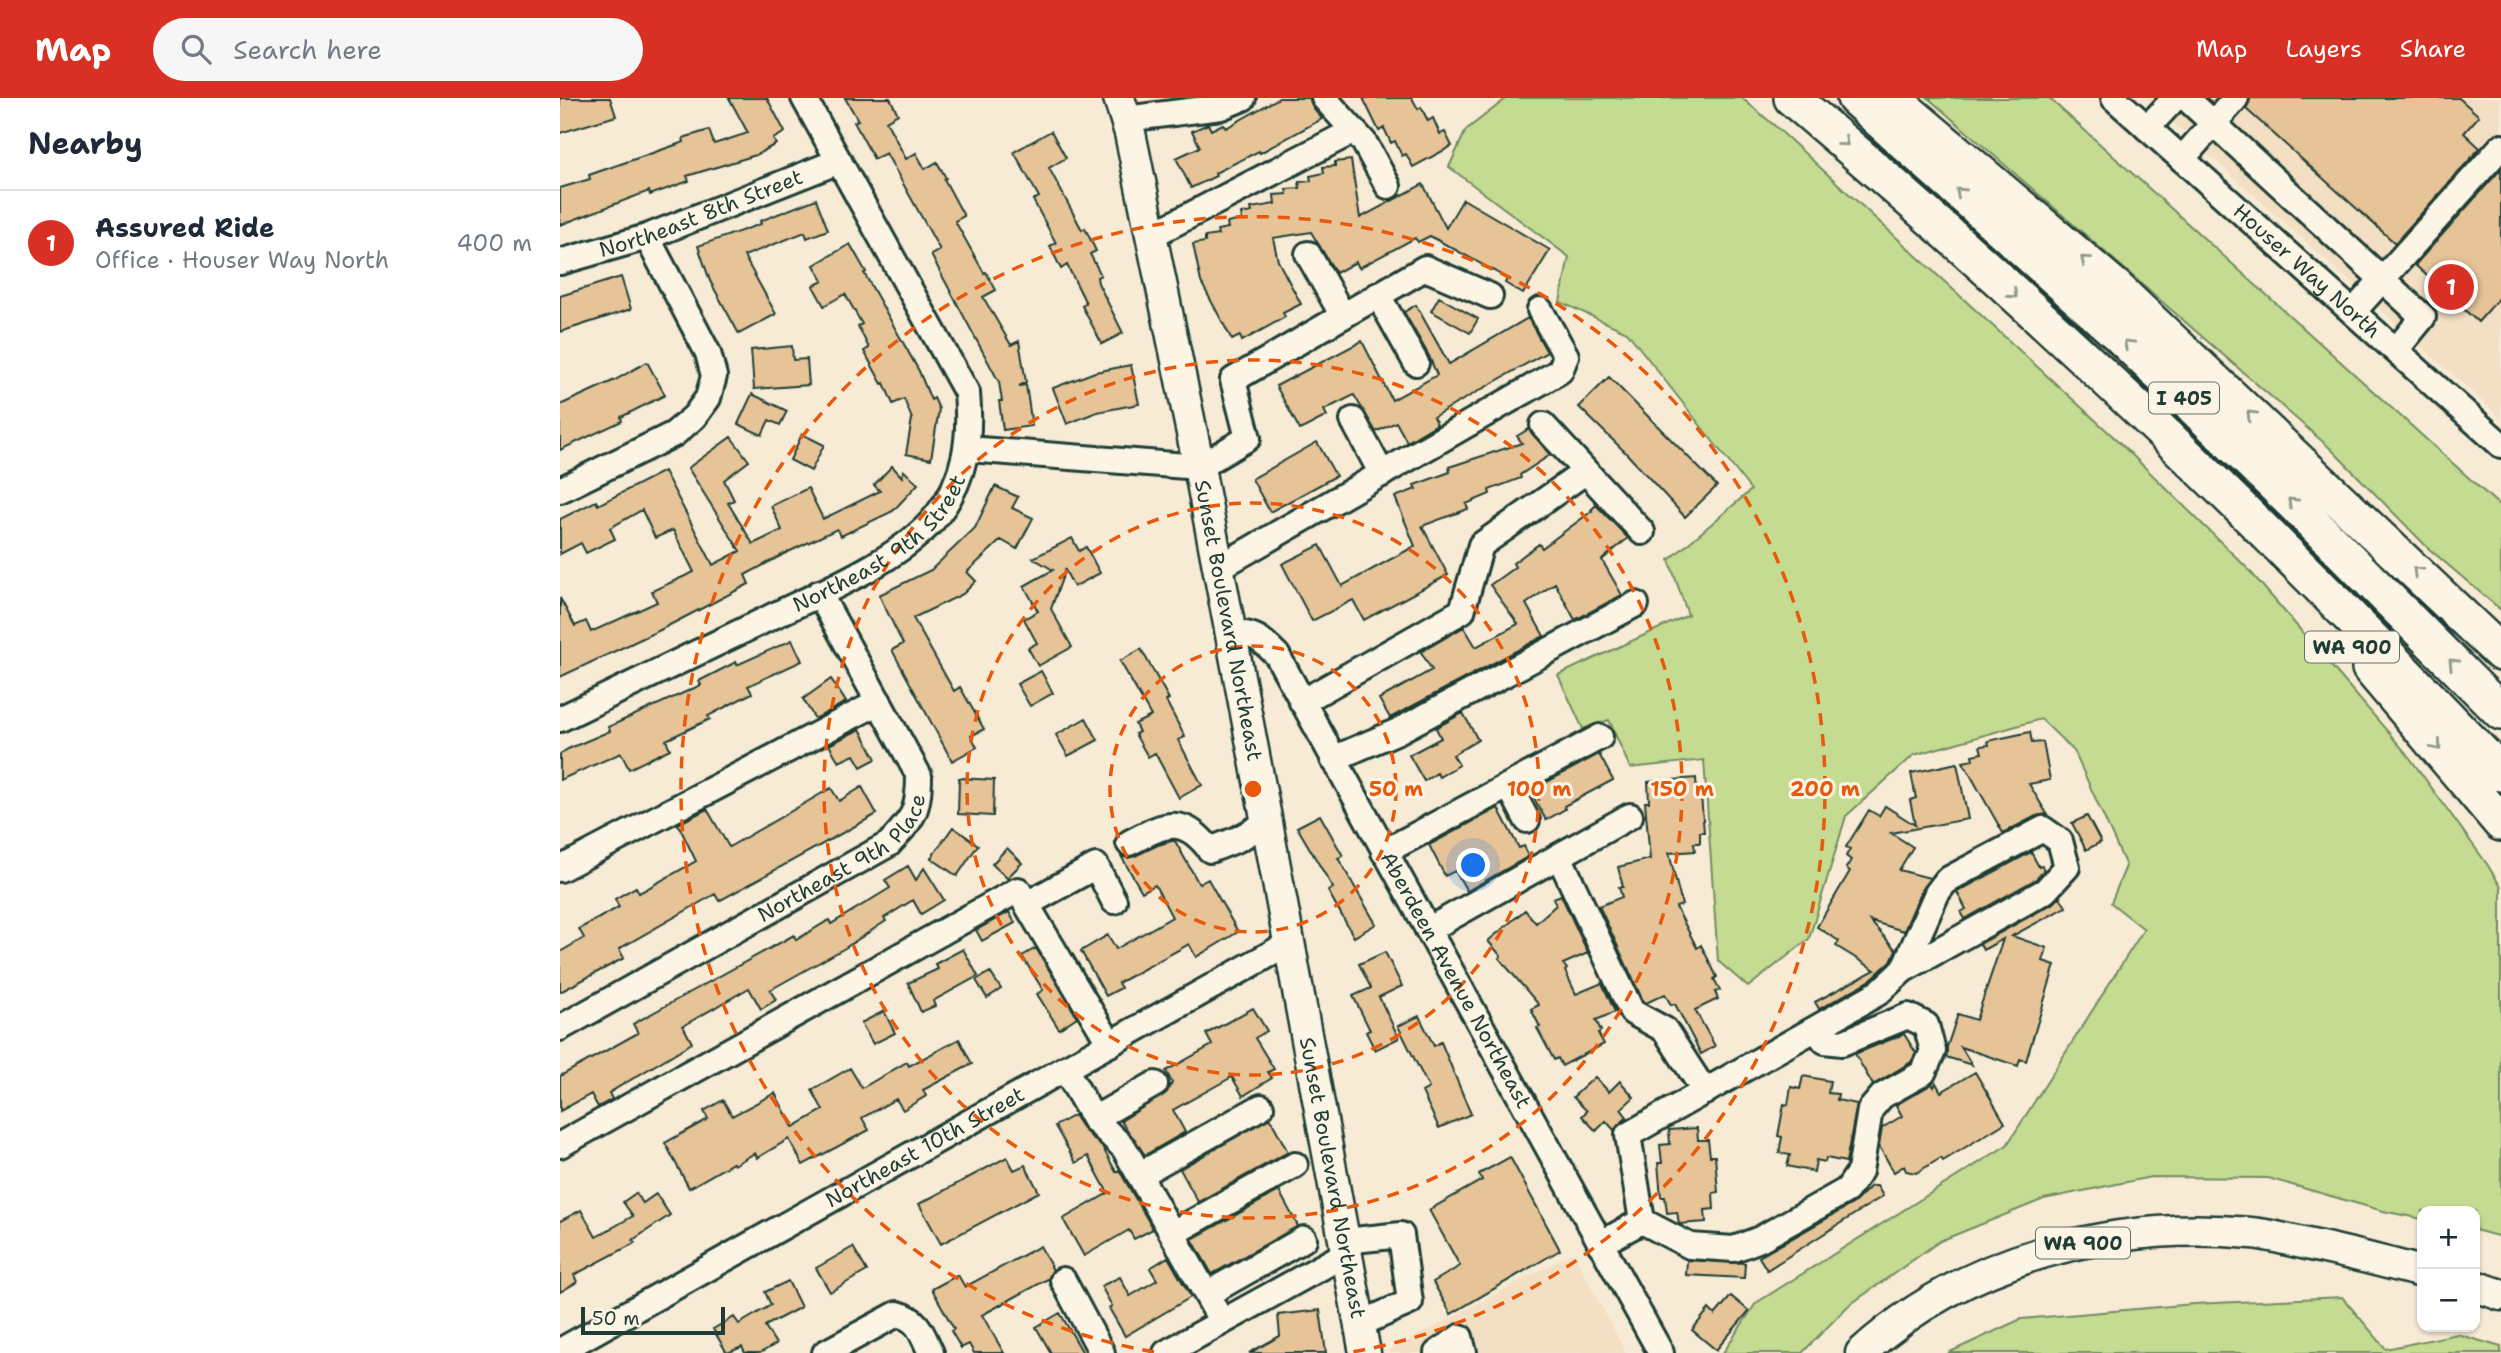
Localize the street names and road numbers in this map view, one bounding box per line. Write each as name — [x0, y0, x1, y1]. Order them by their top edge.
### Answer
street label: Northeast 8th Street — [596, 163, 807, 264]
street label: Houser Way North — [2227, 197, 2387, 345]
road number: I 405 — [2149, 382, 2219, 414]
street label: Northeast 9th Street — [788, 471, 972, 619]
street label: Sunset Boulevard Northeast — [1188, 478, 1269, 763]
road number: WA 900 — [2305, 632, 2399, 662]
street label: Northeast 9th Place — [752, 792, 932, 929]
street label: Aberdeen Avenue Northeast — [1374, 847, 1538, 1113]
street label: Sunset Boulevard Northeast — [1293, 1035, 1372, 1321]
street label: Northeast 10th Street — [820, 1080, 1030, 1214]
road number: WA 900 — [2036, 1228, 2130, 1259]

